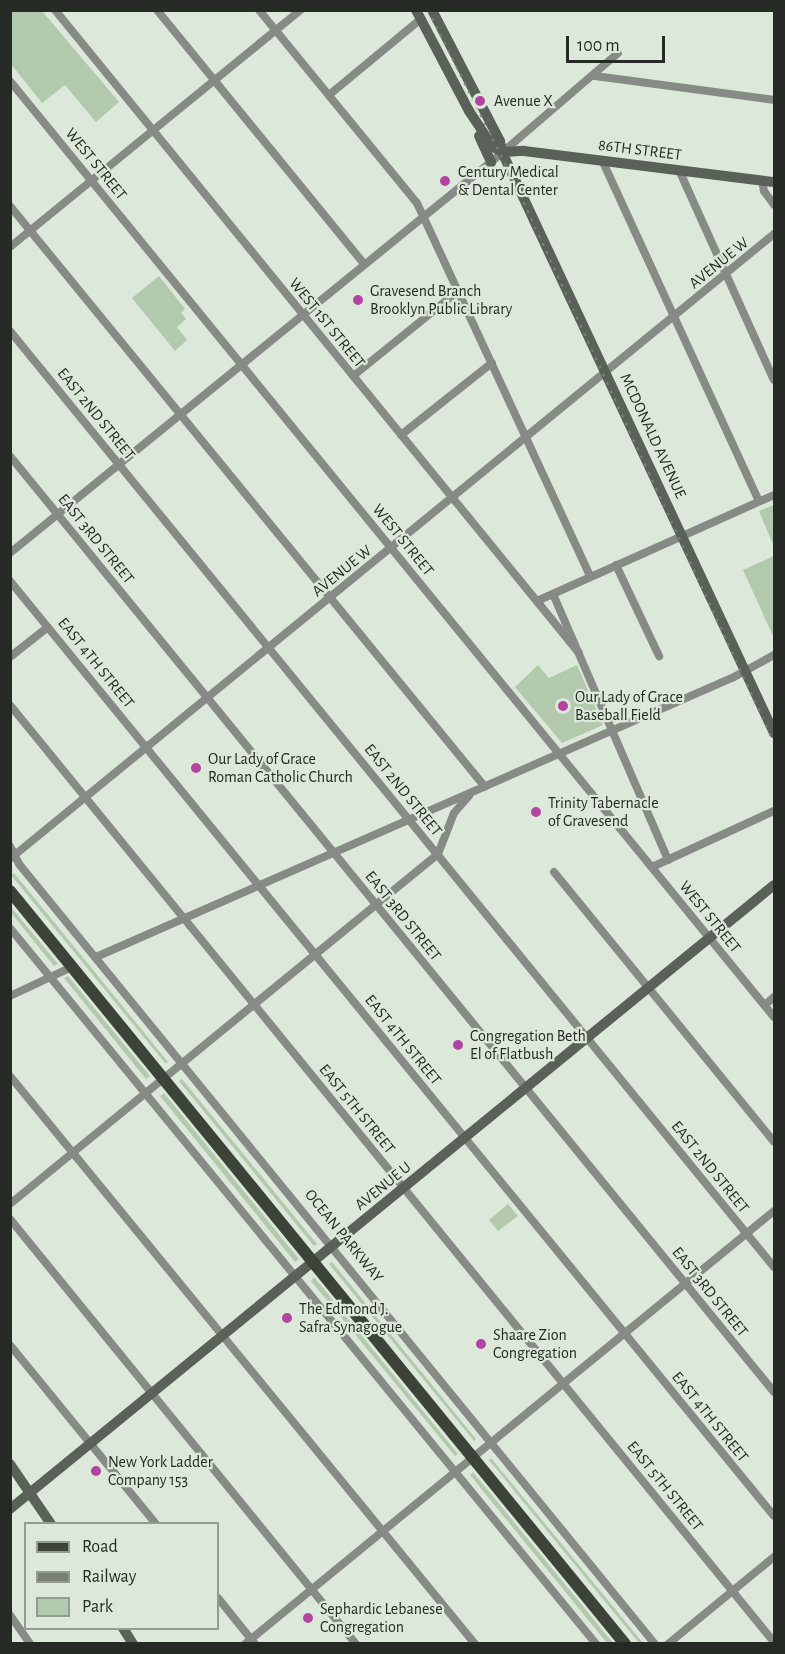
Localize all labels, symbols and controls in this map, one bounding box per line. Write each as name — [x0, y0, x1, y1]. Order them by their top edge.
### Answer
scale bar — [569, 24, 668, 62]
text: 100 m — [577, 37, 620, 55]
place label: Avenue X — [494, 91, 553, 111]
marker: Avenue X — [471, 92, 489, 110]
street label: WEST STREET — [61, 124, 131, 204]
street label: 86TH STREET — [597, 135, 683, 165]
place label: Century Medical & Dental Center — [458, 162, 559, 200]
marker: Century Medical & Dental Center — [436, 172, 454, 190]
street label: AVENUE W — [685, 233, 753, 293]
street label: WEST 1ST STREET — [285, 274, 369, 372]
place label: Gravesend Branch Brooklyn Public Library — [370, 281, 512, 319]
marker: Gravesend Branch Brooklyn Public Library — [351, 293, 365, 307]
street label: EAST 2ND STREET — [53, 364, 139, 464]
street label: MCDONALD AVENUE — [616, 371, 690, 501]
street label: EAST 3RD STREET — [54, 490, 138, 588]
street label: WEST STREET — [368, 500, 438, 580]
street label: AVENUE W — [308, 541, 376, 601]
street label: EAST 4TH STREET — [54, 614, 138, 712]
place label: Our Lady of Grace Baseball Field — [575, 687, 683, 725]
marker: Our Lady of Grace Baseball Field — [556, 699, 570, 713]
street label: EAST 2ND STREET — [360, 740, 446, 840]
place label: Our Lady of Grace Roman Catholic Church — [208, 749, 353, 787]
marker: Our Lady of Grace Roman Catholic Church — [189, 761, 203, 775]
place label: Trinity Tabernacle of Gravesend — [548, 793, 659, 831]
marker: Trinity Tabernacle of Gravesend — [529, 805, 543, 819]
street label: EAST 3RD STREET — [361, 867, 445, 965]
street label: WEST STREET — [675, 877, 745, 957]
street label: EAST 4TH STREET — [361, 991, 445, 1089]
place label: Congregation Beth El of Flatbush — [470, 1026, 586, 1064]
marker: Congregation Beth El of Flatbush — [451, 1038, 465, 1052]
street label: EAST 5TH STREET — [315, 1060, 399, 1158]
street label: EAST 2ND STREET — [667, 1117, 753, 1217]
street label: AVENUE U — [351, 1157, 415, 1215]
street label: OCEAN PARKWAY — [301, 1186, 387, 1286]
street label: EAST 3RD STREET — [668, 1243, 752, 1341]
place label: The Edmond J. Safra Synagogue — [299, 1299, 402, 1337]
marker: The Edmond J. Safra Synagogue — [280, 1311, 294, 1325]
place label: Shaare Zion Congregation — [493, 1325, 577, 1363]
marker: Shaare Zion Congregation — [474, 1337, 488, 1351]
street label: EAST 4TH STREET — [668, 1368, 752, 1466]
street label: EAST 5TH STREET — [623, 1437, 707, 1535]
place label: New York Ladder Company 153 — [108, 1452, 213, 1490]
marker: New York Ladder Company 153 — [89, 1464, 103, 1478]
legend — [24, 1522, 219, 1630]
text: Road — [82, 1538, 118, 1556]
text: Railway — [82, 1568, 136, 1586]
text: Park — [82, 1598, 113, 1616]
place label: Sephardic Lebanese Congregation — [320, 1599, 443, 1637]
marker: Sephardic Lebanese Congregation — [301, 1611, 315, 1625]

